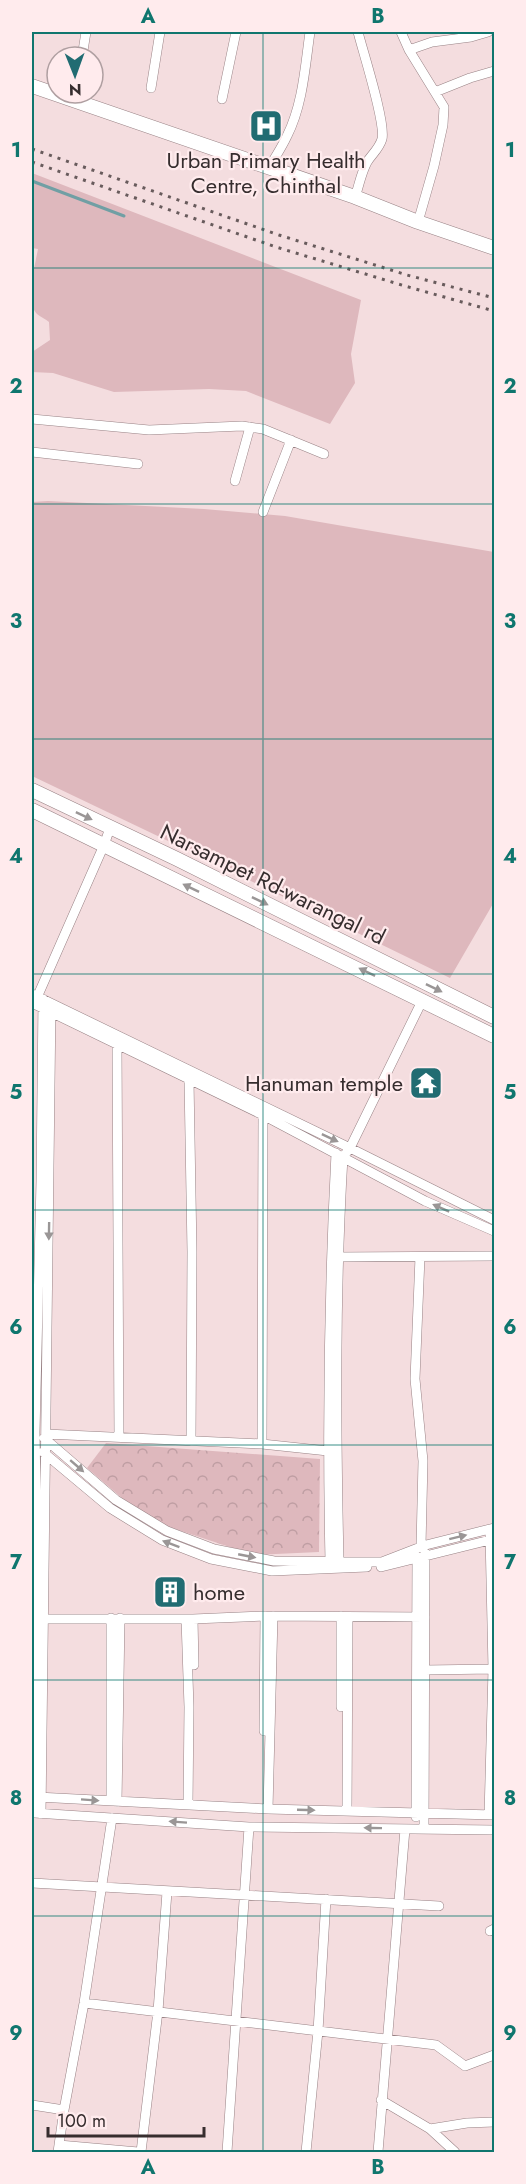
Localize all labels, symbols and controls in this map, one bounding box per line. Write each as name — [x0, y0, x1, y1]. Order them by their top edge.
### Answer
text: A — [140, 2, 156, 31]
text: B — [371, 2, 385, 31]
north arrow — [45, 45, 105, 105]
text: N — [69, 78, 82, 101]
hospital icon: Urban Primary Health Centre, Chinthal — [248, 108, 284, 144]
text: 1 — [11, 136, 21, 165]
text: 1 — [505, 136, 515, 165]
place label: Urban Primary Health Centre, Chinthal — [166, 144, 366, 201]
text: 2 — [9, 372, 23, 401]
text: 2 — [503, 372, 517, 401]
text: 3 — [10, 607, 22, 636]
text: 3 — [504, 607, 516, 636]
one-way arrow — [76, 811, 93, 820]
street label: Narsampet Rd-warangal rd — [155, 815, 391, 953]
text: 4 — [9, 842, 23, 871]
text: 4 — [503, 842, 517, 871]
one-way arrow — [183, 883, 200, 892]
one-way arrow — [251, 896, 268, 905]
one-way arrow — [358, 968, 376, 978]
one-way arrow — [426, 983, 443, 992]
temple icon: Hanuman temple — [408, 1065, 444, 1101]
place label: Hanuman temple — [245, 1067, 403, 1099]
text: 5 — [10, 1078, 23, 1107]
text: 5 — [504, 1078, 517, 1107]
one-way arrow — [321, 1134, 338, 1143]
one-way arrow — [432, 1202, 450, 1212]
one-way arrow — [44, 1221, 54, 1240]
text: 6 — [9, 1313, 23, 1342]
text: 6 — [503, 1313, 517, 1342]
one-way arrow — [70, 1460, 85, 1473]
one-way arrow — [449, 1531, 468, 1541]
one-way arrow — [162, 1538, 180, 1548]
text: 7 — [10, 1548, 23, 1577]
text: 7 — [504, 1548, 517, 1577]
one-way arrow — [238, 1552, 257, 1561]
building icon: home — [152, 1574, 188, 1610]
place label: home — [193, 1576, 245, 1608]
text: 8 — [10, 1784, 22, 1813]
text: 8 — [504, 1784, 516, 1813]
one-way arrow — [80, 1796, 99, 1805]
one-way arrow — [296, 1805, 315, 1815]
one-way arrow — [169, 1818, 188, 1827]
one-way arrow — [364, 1823, 383, 1833]
text: 9 — [9, 2019, 23, 2048]
text: 9 — [503, 2019, 517, 2048]
scale bar — [48, 2100, 204, 2138]
text: 100 m — [57, 2108, 106, 2134]
text: A — [140, 2153, 156, 2182]
text: B — [371, 2153, 385, 2182]

